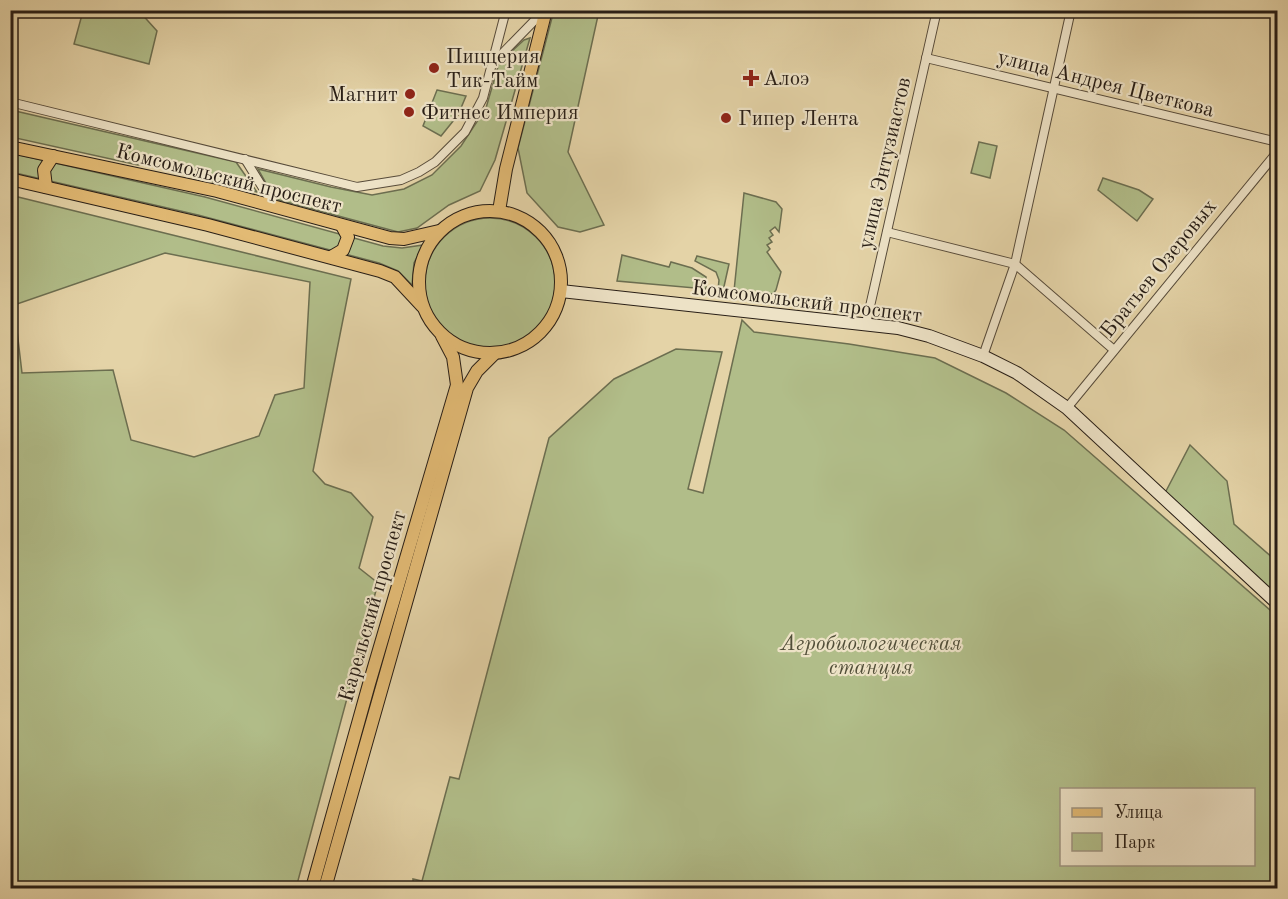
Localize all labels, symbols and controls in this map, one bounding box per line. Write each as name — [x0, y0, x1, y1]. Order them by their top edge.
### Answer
place label: Пиццерия Тик-Тайм — [446, 47, 540, 92]
street label: улица Андрея Цветкова — [995, 47, 1216, 122]
marker: Пиццерия Тик-Тайм — [427, 61, 441, 75]
place label: Алоэ — [763, 69, 809, 90]
marker: Алоэ — [744, 71, 758, 85]
street label: улица Энтузиастов — [855, 75, 915, 251]
place label: Магнит — [328, 85, 398, 106]
marker: Магнит — [403, 87, 417, 101]
place label: Фитнес Империя — [421, 103, 579, 124]
marker: Фитнес Империя — [402, 105, 416, 119]
place label: Гипер Лента — [738, 109, 859, 130]
marker: Гипер Лента — [719, 111, 733, 125]
street label: Комсомольский проспект — [114, 141, 344, 218]
street label: Братьев Озеровых — [1097, 196, 1221, 342]
street label: Комсомольский проспект — [690, 278, 923, 327]
street label: Карельский проспект — [336, 508, 411, 705]
park label: Агробиологическая станция — [779, 634, 962, 679]
legend — [1060, 788, 1255, 866]
text: Улица — [1114, 804, 1163, 822]
text: Парк — [1114, 834, 1155, 852]

